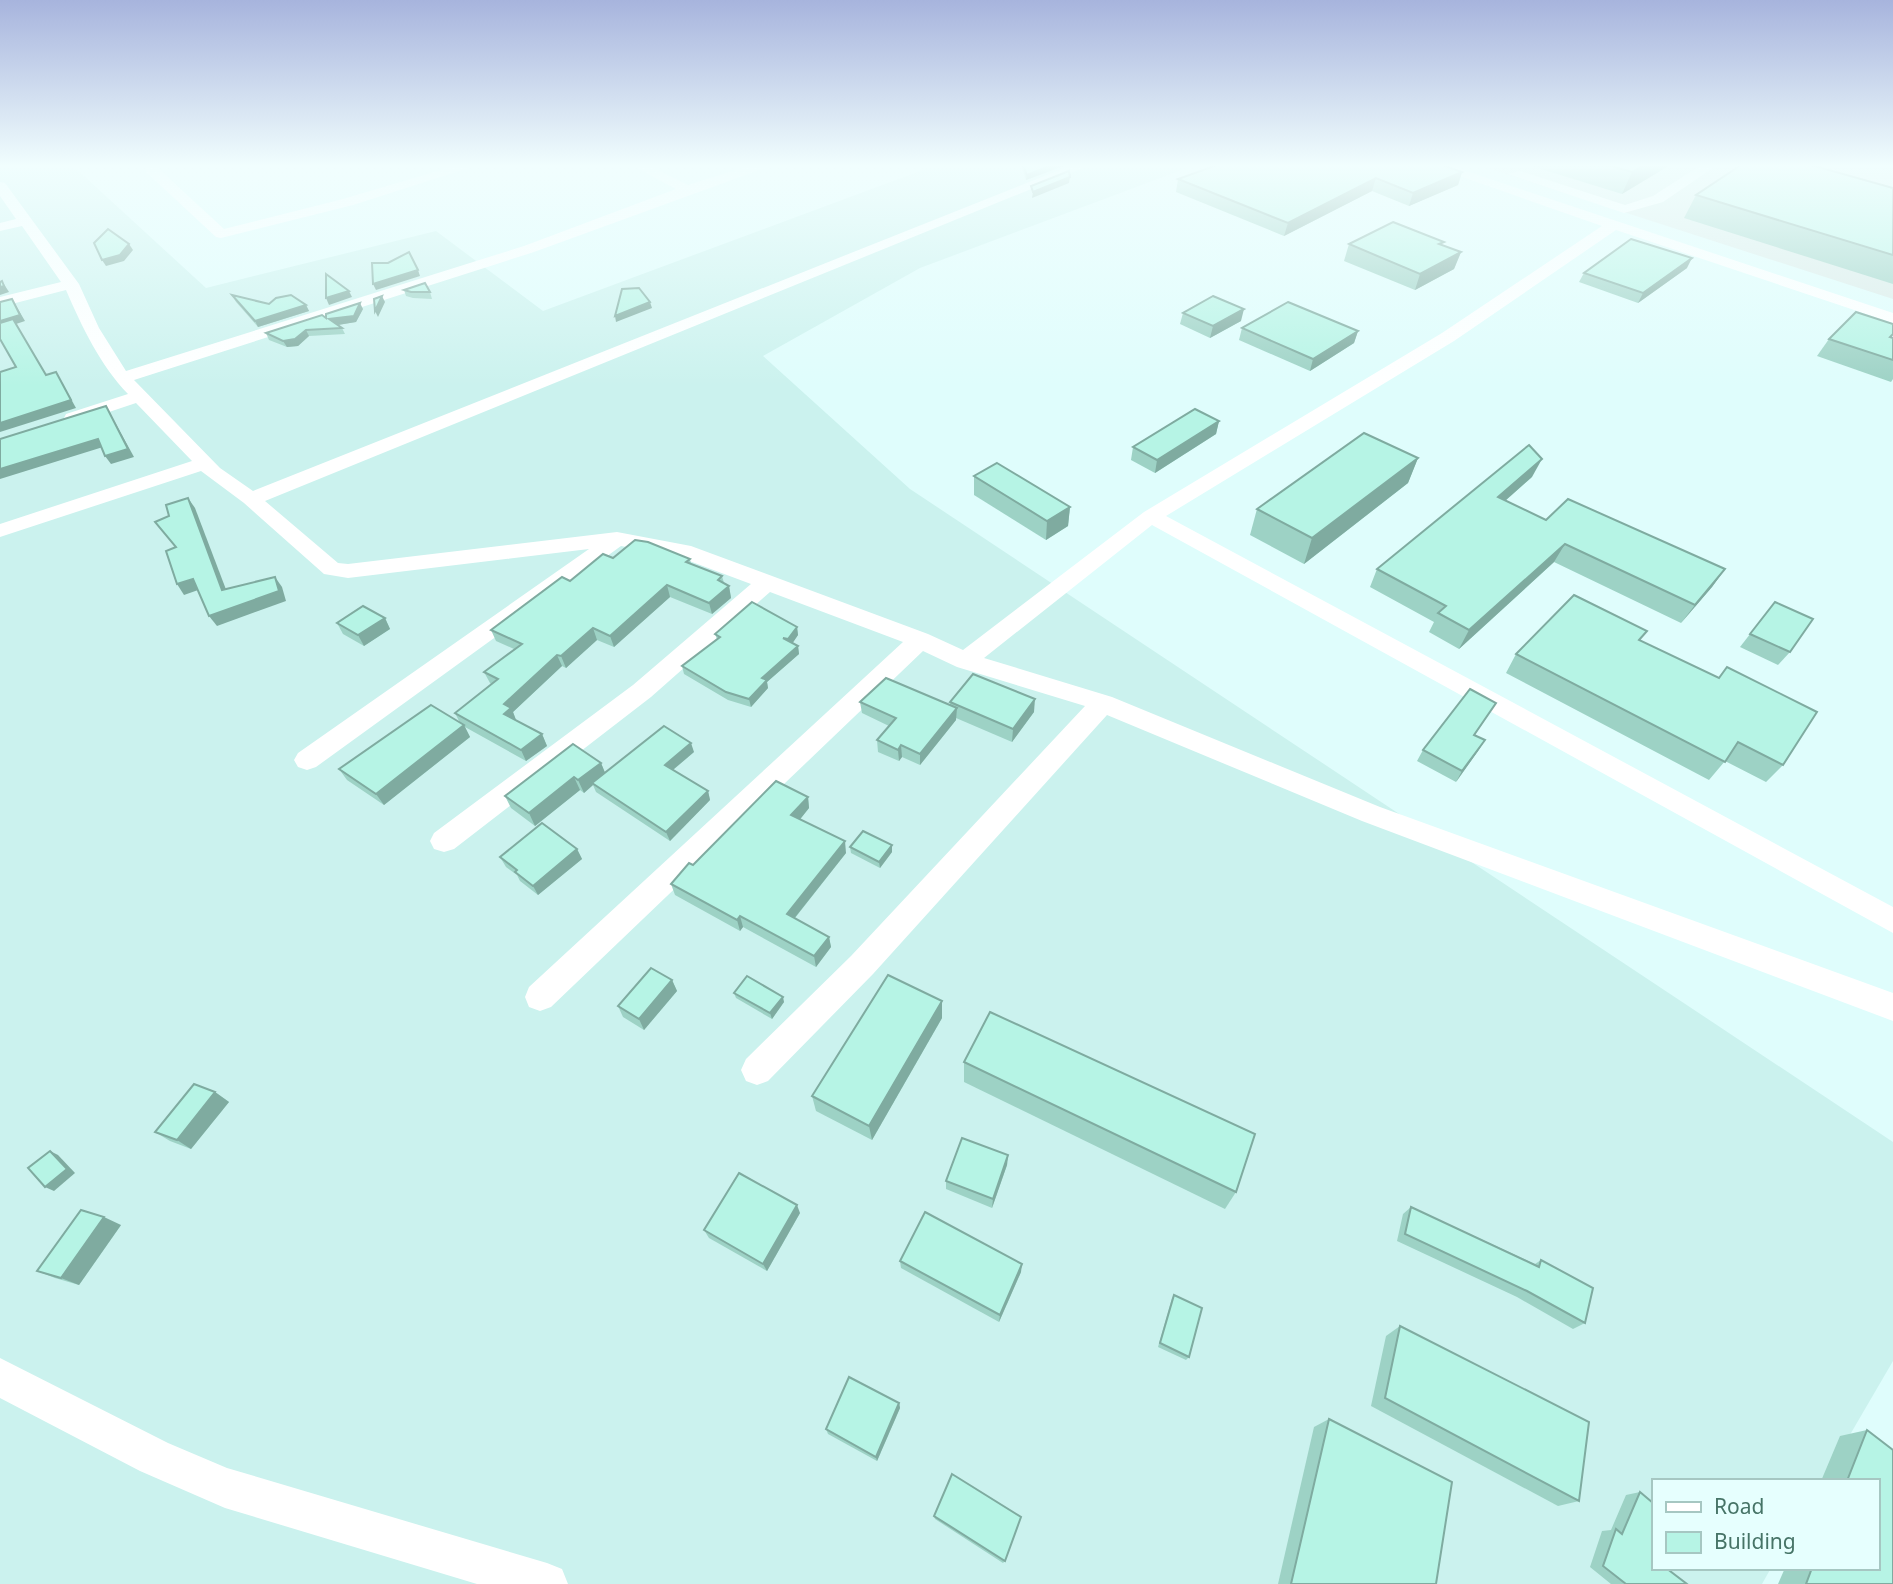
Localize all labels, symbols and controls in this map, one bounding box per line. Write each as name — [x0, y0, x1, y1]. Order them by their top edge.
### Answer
legend — [1652, 1479, 1879, 1570]
text: Road — [1714, 1492, 1764, 1520]
text: Building — [1714, 1527, 1796, 1555]

